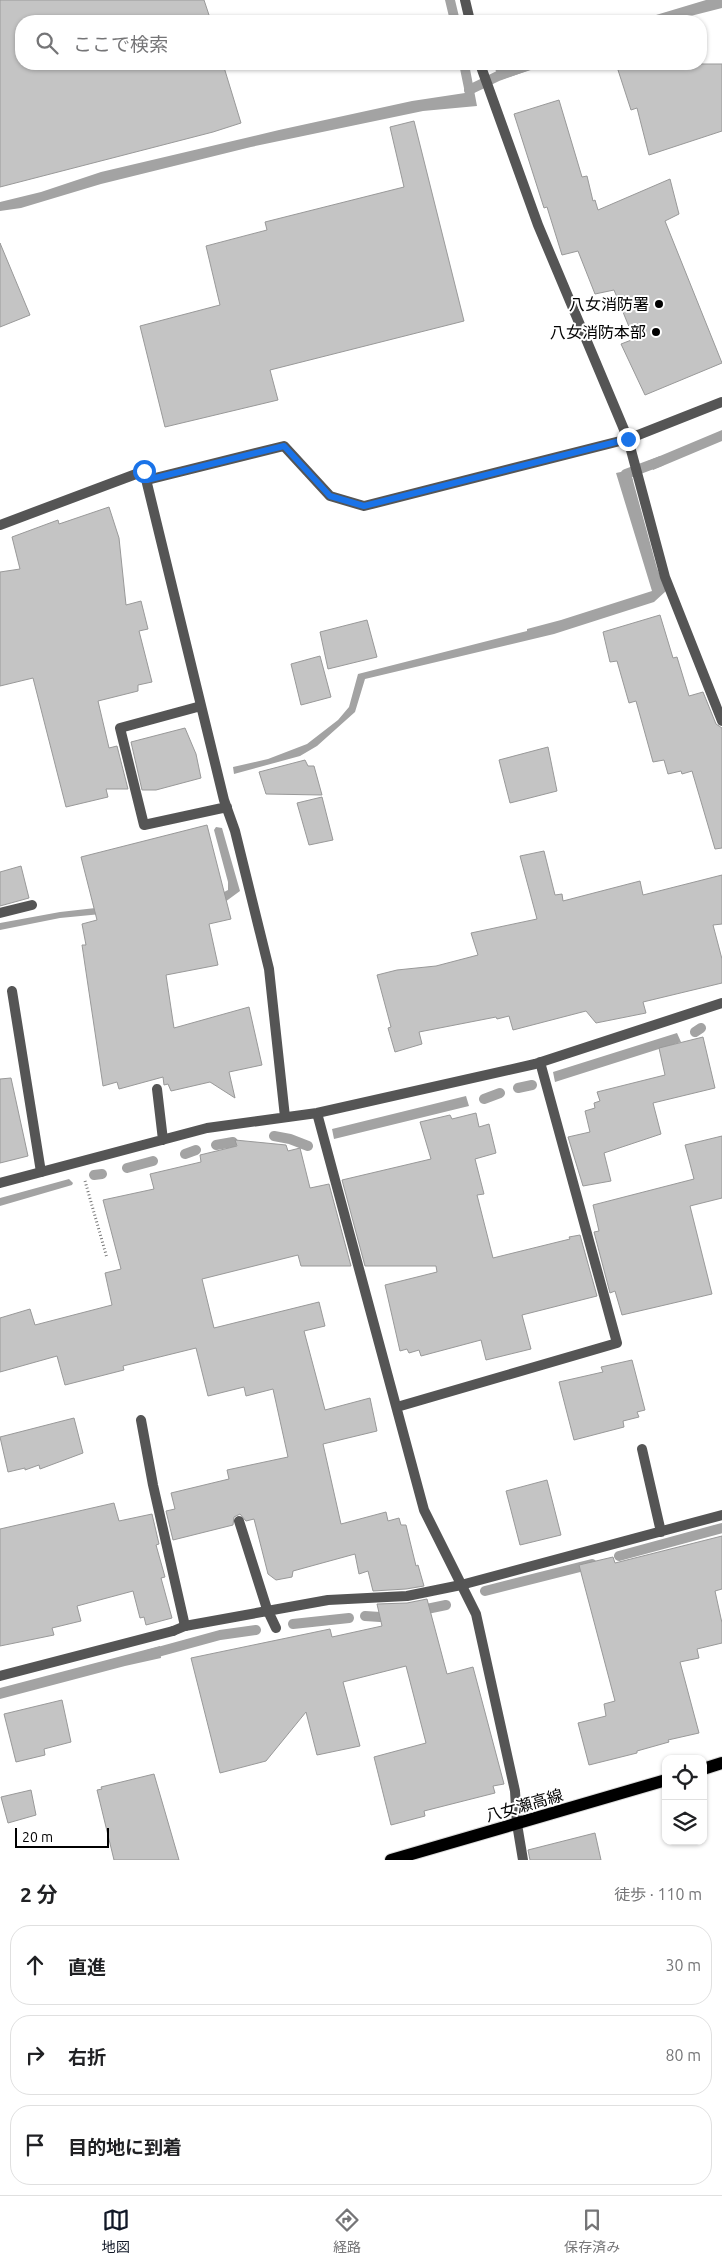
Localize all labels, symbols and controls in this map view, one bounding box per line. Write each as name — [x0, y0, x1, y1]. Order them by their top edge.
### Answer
search box — [15, 15, 707, 70]
icon: search — [33, 29, 61, 57]
text: ここで検索 — [73, 33, 168, 55]
place label: 八女消防署 — [569, 295, 649, 313]
marker: 八女消防署 — [653, 298, 665, 310]
place label: 八女消防本部 — [550, 323, 646, 341]
marker: 八女消防本部 — [650, 326, 662, 338]
route end — [617, 428, 640, 451]
route start — [133, 460, 156, 483]
map controls — [662, 1755, 707, 1845]
button: locate — [662, 1755, 707, 1800]
street label: 八女瀬高線 — [483, 1785, 565, 1825]
button: layers — [662, 1800, 707, 1845]
scale bar — [15, 1825, 109, 1848]
text: 20 m — [22, 1829, 53, 1845]
text: 2 分 — [20, 1882, 58, 1906]
text: 徒歩 · 110 m — [614, 1885, 702, 1903]
icon: ahead — [21, 1951, 49, 1979]
text: 直進 — [68, 1956, 106, 1978]
text: 30 m — [665, 1956, 701, 1974]
icon: right — [21, 2041, 49, 2069]
text: 右折 — [68, 2046, 106, 2068]
text: 80 m — [665, 2046, 701, 2064]
icon: arrive — [21, 2131, 49, 2159]
text: 目的地に到着 — [68, 2136, 182, 2158]
tab: 地図 — [102, 2206, 130, 2256]
tab: 経路 — [333, 2206, 361, 2256]
tab: 保存済み — [564, 2206, 620, 2256]

